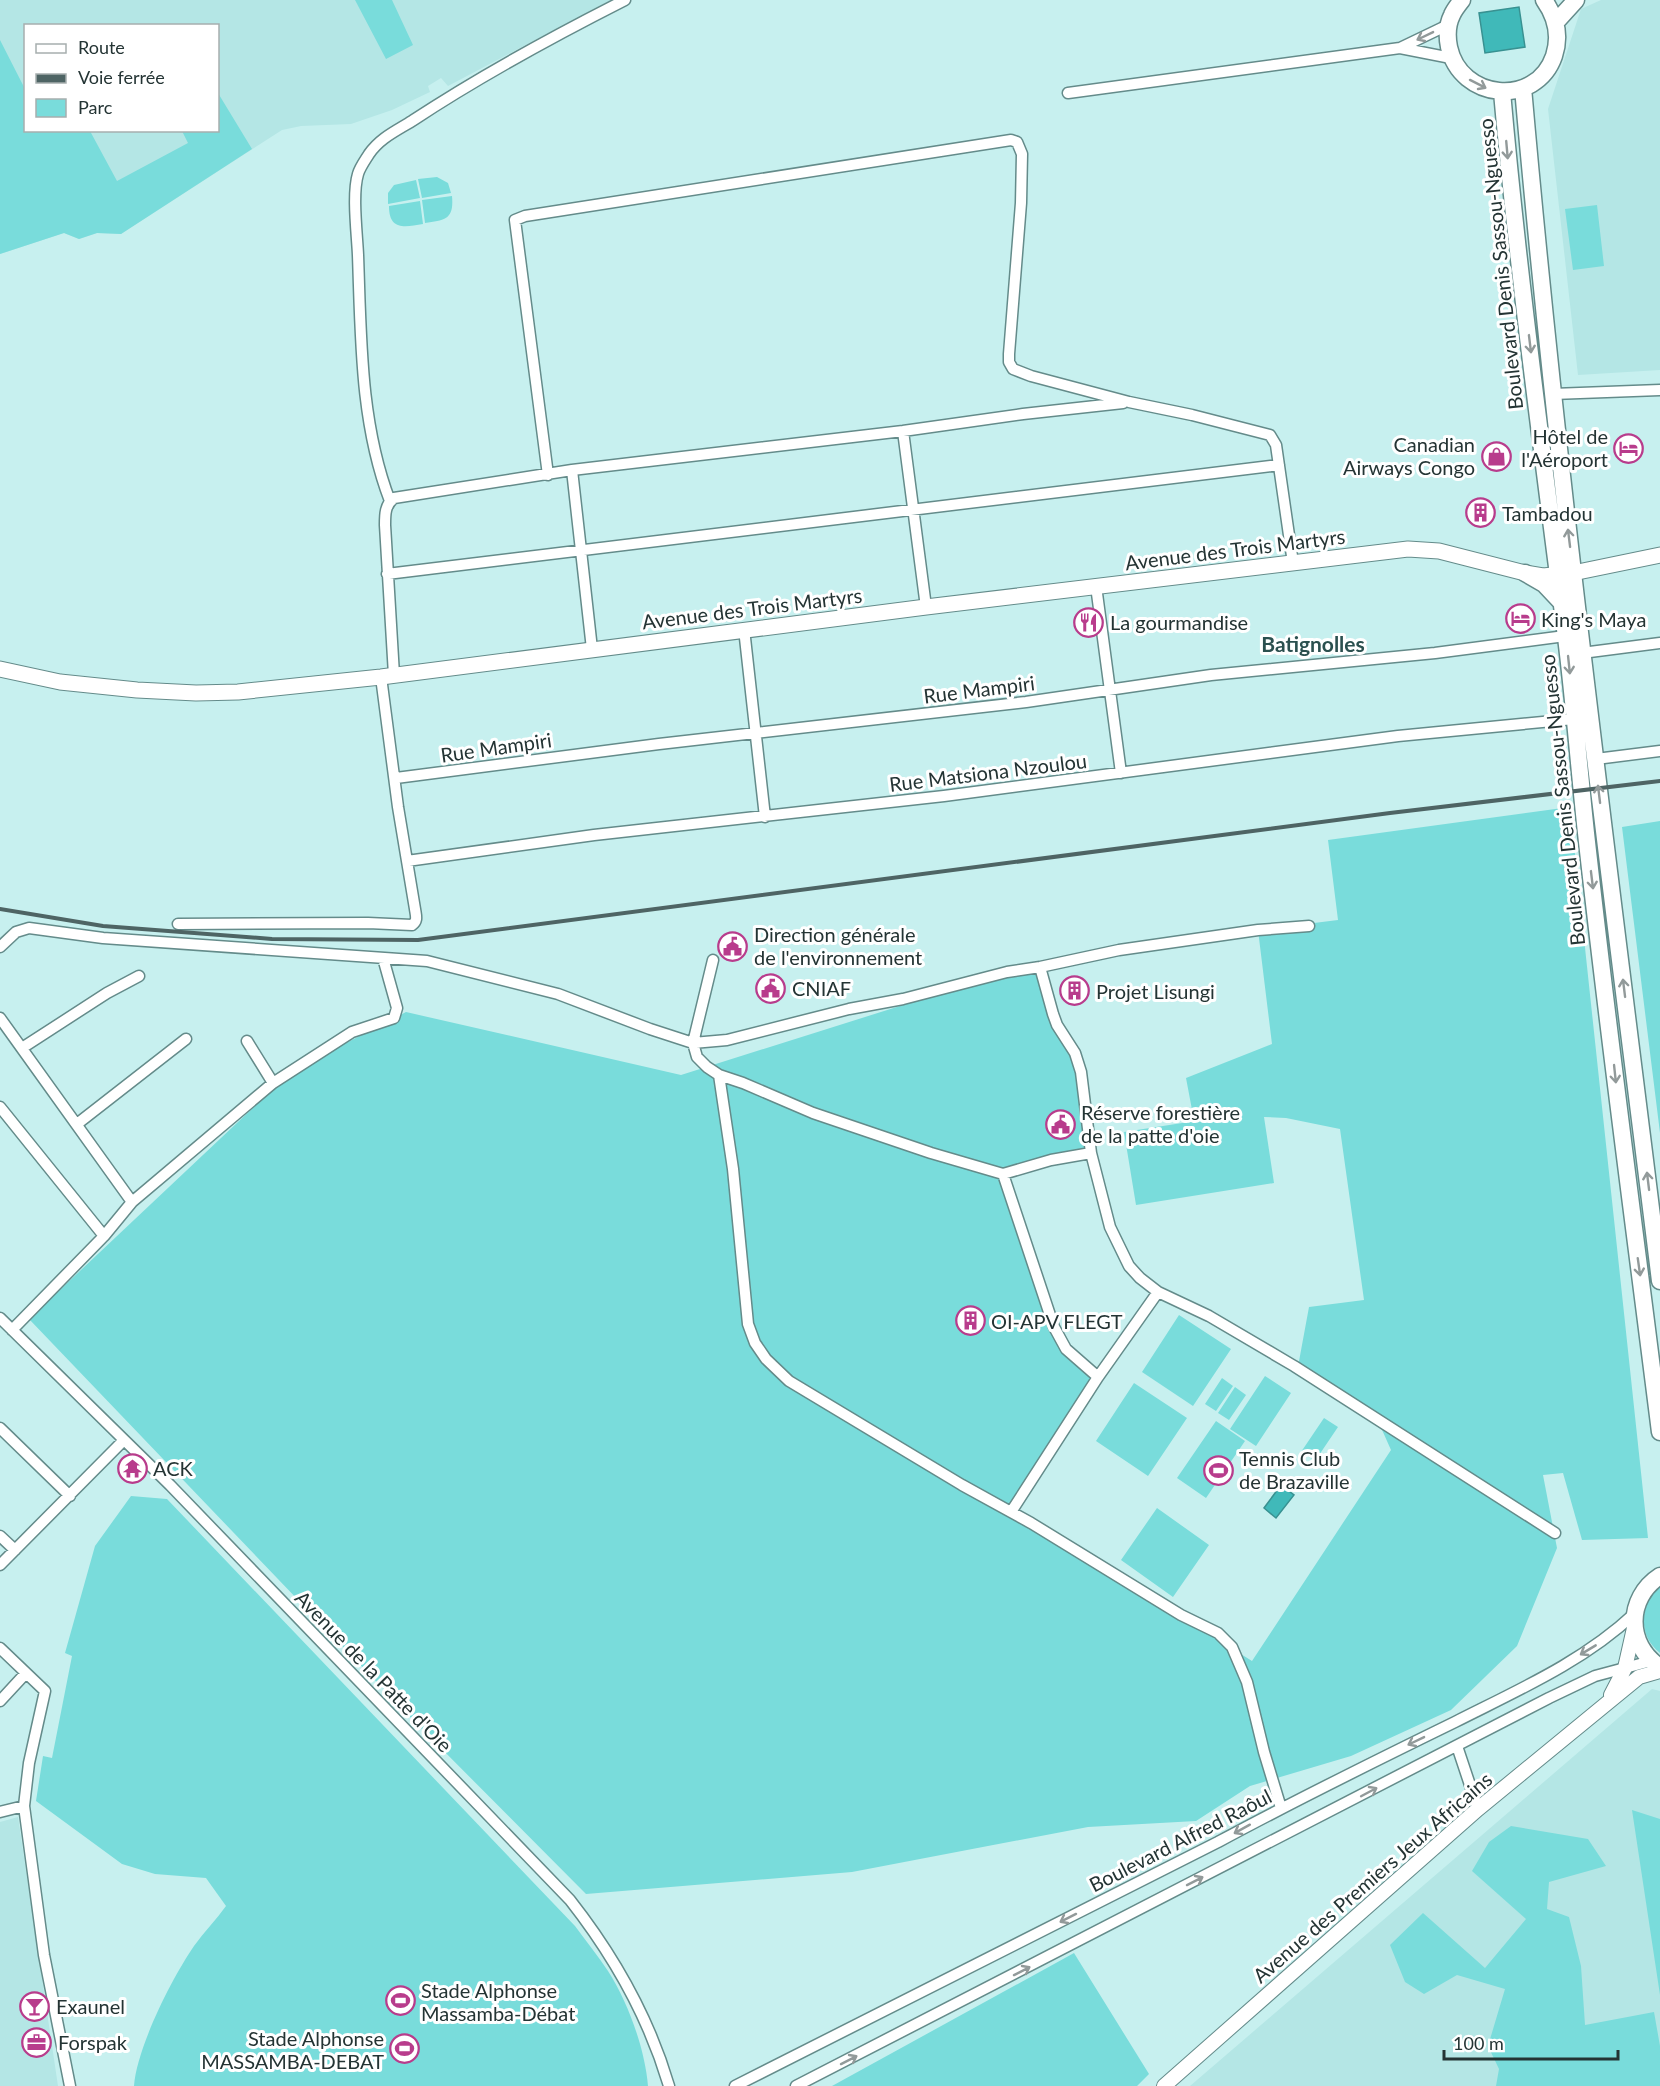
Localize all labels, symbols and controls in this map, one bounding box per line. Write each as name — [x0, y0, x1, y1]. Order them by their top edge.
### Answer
legend — [24, 24, 219, 132]
one-way arrow — [1416, 31, 1434, 43]
text: Route — [78, 36, 125, 58]
text: Voie ferrée — [78, 66, 165, 88]
one-way arrow — [1469, 78, 1486, 90]
text: Parc — [78, 96, 113, 118]
street label: Boulevard Denis Sassou-Nguesso — [1473, 117, 1527, 411]
one-way arrow — [1502, 140, 1513, 160]
one-way arrow — [1525, 333, 1536, 353]
place label: Hôtel de l'Aéroport — [1521, 424, 1608, 471]
place label: Canadian Airways Congo — [1343, 432, 1475, 479]
hotel icon: Hôtel de l'Aéroport — [1613, 432, 1645, 464]
shop icon: Canadian Airways Congo — [1480, 440, 1512, 472]
building icon: Tambadou — [1465, 497, 1497, 529]
place label: Tambadou — [1502, 501, 1593, 525]
street label: Avenue des Trois Martyrs — [1124, 524, 1346, 574]
one-way arrow — [1563, 528, 1574, 548]
street label: Avenue des Trois Martyrs — [641, 583, 863, 633]
hotel icon: King's Maya — [1504, 603, 1536, 635]
restaurant icon: La gourmandise — [1073, 606, 1105, 638]
place label: King's Maya — [1541, 607, 1646, 631]
place label: La gourmandise — [1110, 610, 1248, 634]
district label: Batignolles — [1261, 631, 1365, 656]
street label: Boulevard Denis Sassou-Nguesso — [1535, 653, 1589, 947]
one-way arrow — [1563, 655, 1574, 675]
street label: Rue Mampiri — [922, 670, 1036, 708]
street label: Rue Mampiri — [439, 727, 553, 767]
street label: Rue Matsiona Nzoulou — [888, 748, 1088, 796]
one-way arrow — [1593, 785, 1604, 805]
one-way arrow — [1587, 870, 1598, 889]
place label: Direction générale de l'environnement — [754, 922, 922, 969]
public building icon: Direction générale de l'environnement — [717, 930, 749, 962]
public building icon: CNIAF — [755, 972, 787, 1004]
building icon: Projet Lisungi — [1059, 975, 1091, 1007]
place label: CNIAF — [792, 976, 851, 1000]
one-way arrow — [1618, 978, 1629, 998]
place label: Projet Lisungi — [1096, 979, 1215, 1003]
one-way arrow — [1610, 1063, 1621, 1083]
place label: Réserve forestière de la patte d'oie — [1081, 1100, 1240, 1147]
public building icon: Réserve forestière de la patte d'oie — [1044, 1108, 1076, 1140]
one-way arrow — [1642, 1172, 1653, 1191]
one-way arrow — [1633, 1257, 1644, 1277]
building icon: OI-APV FLEGT — [954, 1305, 986, 1337]
place label: OI-APV FLEGT — [991, 1309, 1123, 1333]
place label: Tennis Club de Brazaville — [1239, 1446, 1350, 1493]
temple icon: ACK — [116, 1452, 148, 1484]
sports icon: Tennis Club de Brazaville — [1202, 1454, 1234, 1486]
place label: ACK — [153, 1456, 194, 1480]
street label: Avenue de la Patte d'Oie — [291, 1585, 457, 1757]
one-way arrow — [1580, 1644, 1597, 1656]
one-way arrow — [1407, 1736, 1425, 1747]
street label: Avenue des Premiers Jeux Africains — [1248, 1767, 1496, 1987]
street label: Boulevard Alfred Raôul — [1085, 1784, 1275, 1896]
one-way arrow — [1359, 1786, 1377, 1797]
one-way arrow — [1234, 1823, 1251, 1835]
one-way arrow — [1186, 1875, 1204, 1887]
one-way arrow — [1060, 1913, 1078, 1924]
one-way arrow — [1013, 1965, 1030, 1977]
place label: Stade Alphonse Massamba-Débat — [421, 1978, 575, 2025]
sports icon: Stade Alphonse Massamba-Débat — [384, 1985, 416, 2017]
bar icon: Exaunel — [19, 1990, 51, 2022]
place label: Exaunel — [56, 1994, 125, 2018]
scale bar — [1444, 2023, 1618, 2061]
office icon: Forspak — [21, 2026, 53, 2058]
place label: Stade Alphonse MASSAMBA-DEBAT — [201, 2026, 384, 2073]
place label: Forspak — [58, 2030, 128, 2054]
text: 100 m — [1453, 2032, 1504, 2054]
sports icon: Stade Alphonse MASSAMBA-DEBAT — [389, 2033, 421, 2065]
one-way arrow — [839, 2054, 857, 2065]

